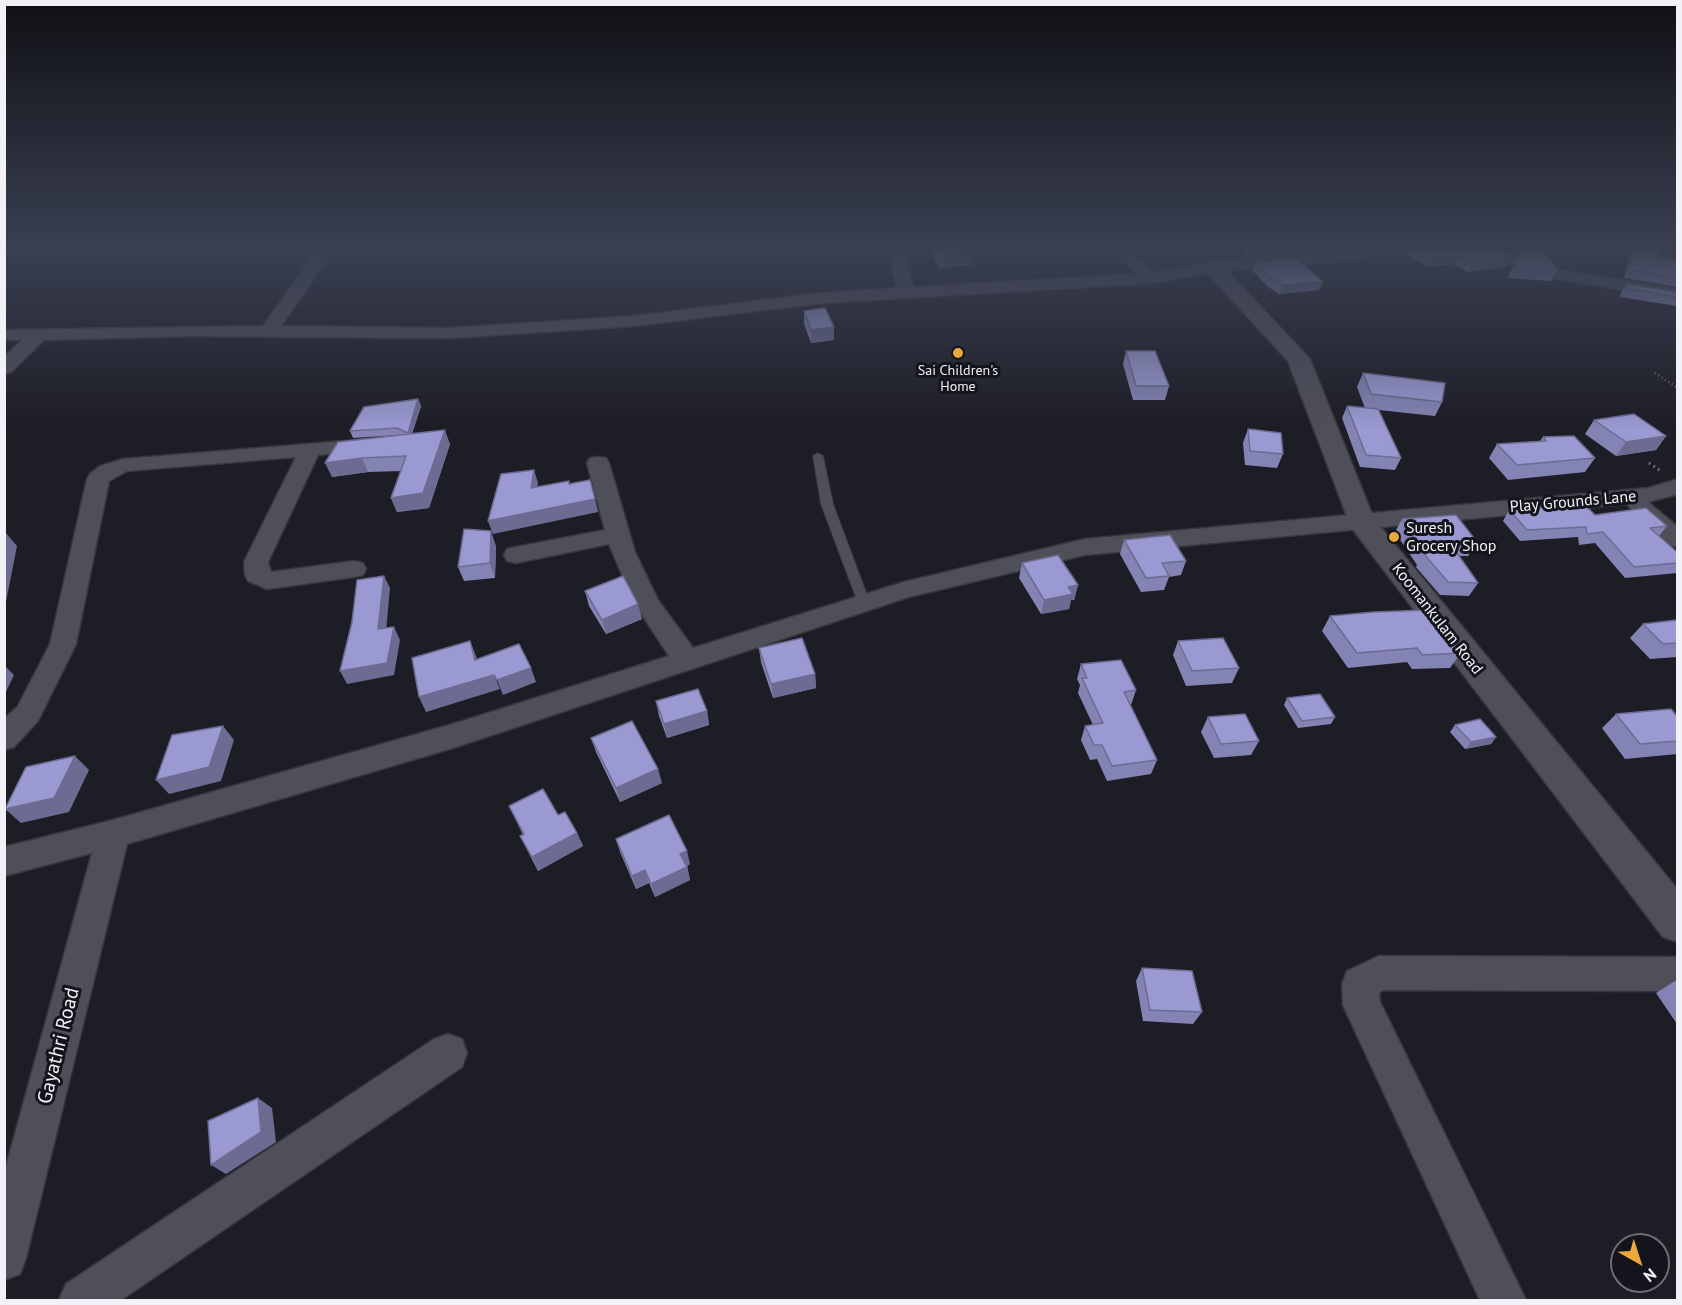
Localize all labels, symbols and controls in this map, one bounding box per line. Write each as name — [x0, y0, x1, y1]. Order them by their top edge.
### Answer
marker: Sai Children's Home — [951, 346, 965, 360]
place label: Sai Children's Home — [918, 363, 998, 396]
street label: Play Grounds Lane — [1509, 487, 1637, 517]
place label: Suresh Grocery Shop — [1406, 518, 1496, 556]
marker: Suresh Grocery Shop — [1387, 530, 1401, 544]
street label: Koomankulam Road — [1388, 560, 1486, 678]
street label: Gayathri Road — [33, 985, 85, 1107]
north arrow — [1610, 1233, 1670, 1293]
text: N — [1640, 1264, 1660, 1287]

